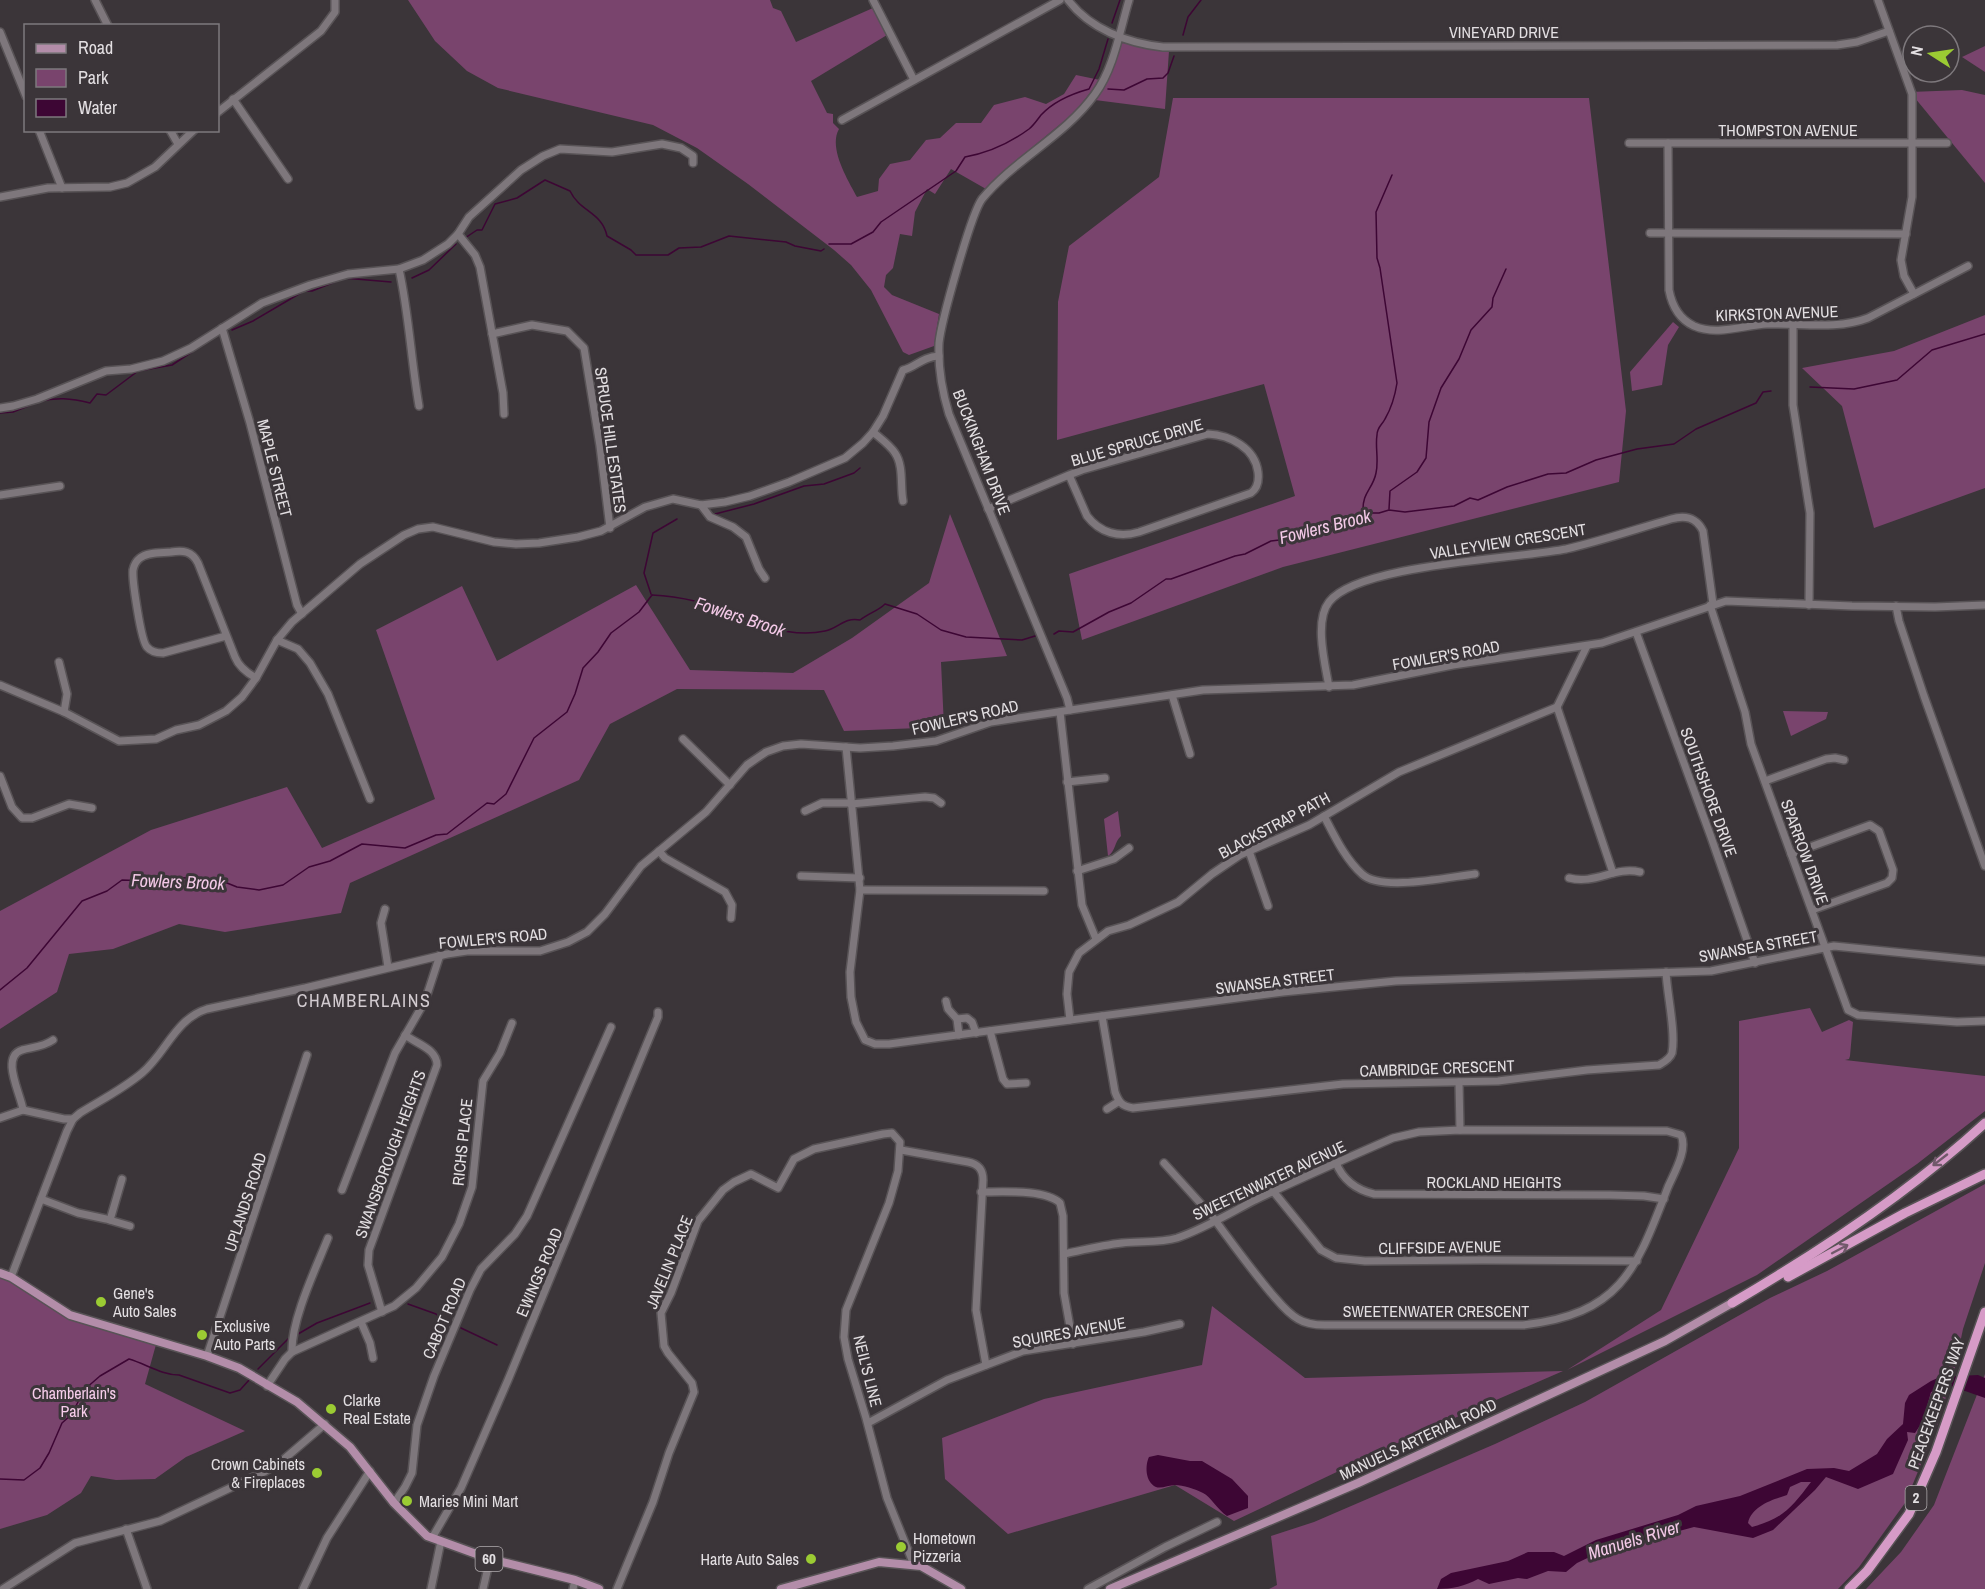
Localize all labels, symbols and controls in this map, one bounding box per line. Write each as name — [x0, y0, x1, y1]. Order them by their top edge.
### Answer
street label: VINEYARD DRIVE — [1449, 21, 1559, 43]
legend — [24, 24, 219, 132]
north arrow — [1901, 24, 1961, 84]
text: Road — [78, 35, 113, 60]
text: N — [1905, 44, 1928, 58]
text: Park — [78, 65, 109, 90]
text: Water — [78, 95, 117, 120]
street label: THOMPSTON AVENUE — [1718, 119, 1858, 141]
street label: KIRKSTON AVENUE — [1715, 300, 1839, 326]
street label: SPRUCE HILL ESTATES — [590, 366, 632, 515]
street label: BUCKINGHAM DRIVE — [948, 386, 1016, 518]
street label: BLUE SPRUCE DRIVE — [1068, 413, 1206, 471]
street label: MAPLE STREET — [252, 417, 298, 519]
water label: Fowlers Brook — [1276, 503, 1374, 550]
street label: VALLEYVIEW CRESCENT — [1428, 518, 1588, 564]
water label: Fowlers Brook — [692, 590, 789, 643]
street label: FOWLER'S ROAD — [1390, 635, 1502, 675]
street label: FOWLER'S ROAD — [909, 694, 1021, 740]
street label: SOUTHSHORE DRIVE — [1675, 724, 1743, 860]
street label: BLACKSTRAP PATH — [1214, 786, 1334, 864]
street label: SPARROW DRIVE — [1776, 796, 1834, 908]
water label: Fowlers Brook — [131, 867, 226, 896]
street label: FOWLER'S ROAD — [438, 922, 548, 954]
street label: SWANSEA STREET — [1697, 925, 1819, 967]
street label: SWANSEA STREET — [1214, 963, 1336, 999]
district label: CHAMBERLAINS — [297, 988, 431, 1013]
street label: CAMBRIDGE CRESCENT — [1359, 1054, 1515, 1082]
street label: SWANSBOROUGH HEIGHTS — [349, 1067, 431, 1241]
street label: RICHS PLACE — [446, 1097, 478, 1187]
street label: SWEETENWATER AVENUE — [1189, 1135, 1349, 1225]
street label: UPLANDS ROAD — [219, 1149, 271, 1255]
one-way arrow — [1932, 1154, 1948, 1167]
street label: ROCKLAND HEIGHTS — [1427, 1171, 1562, 1193]
street label: JAVELIN PLACE — [640, 1212, 698, 1312]
street label: EWINGS ROAD — [510, 1224, 568, 1320]
street label: CLIFFSIDE AVENUE — [1378, 1235, 1502, 1259]
one-way arrow — [1831, 1242, 1849, 1254]
street label: CABOT ROAD — [417, 1274, 471, 1362]
place label: Gene's Auto Sales — [112, 1282, 176, 1322]
marker: Gene's Auto Sales — [94, 1295, 108, 1309]
street label: SWEETENWATER CRESCENT — [1343, 1300, 1529, 1322]
street label: SQUIRES AVENUE — [1010, 1311, 1128, 1353]
place label: Exclusive Auto Parts — [213, 1315, 275, 1355]
marker: Exclusive Auto Parts — [195, 1328, 209, 1342]
street label: NEIL'S LINE — [848, 1333, 888, 1409]
street label: PEACEKEEPERS WAY — [1902, 1334, 1970, 1472]
park label: Chamberlain's Park — [32, 1382, 116, 1422]
place label: Clarke Real Estate — [343, 1389, 411, 1429]
street label: MANUELS ARTERIAL ROAD — [1336, 1393, 1500, 1485]
marker: Clarke Real Estate — [324, 1402, 338, 1416]
place label: Crown Cabinets & Fireplaces — [211, 1453, 305, 1493]
marker: Crown Cabinets & Fireplaces — [310, 1466, 324, 1480]
road number: 2 — [1906, 1486, 1926, 1510]
place label: Maries Mini Mart — [419, 1490, 519, 1512]
marker: Maries Mini Mart — [400, 1494, 414, 1508]
water label: Manuels River — [1585, 1513, 1684, 1565]
place label: Hometown Pizzeria — [913, 1527, 976, 1567]
marker: Hometown Pizzeria — [894, 1540, 908, 1554]
road number: 60 — [476, 1547, 502, 1571]
place label: Harte Auto Sales — [701, 1548, 799, 1570]
marker: Harte Auto Sales — [804, 1552, 818, 1566]

